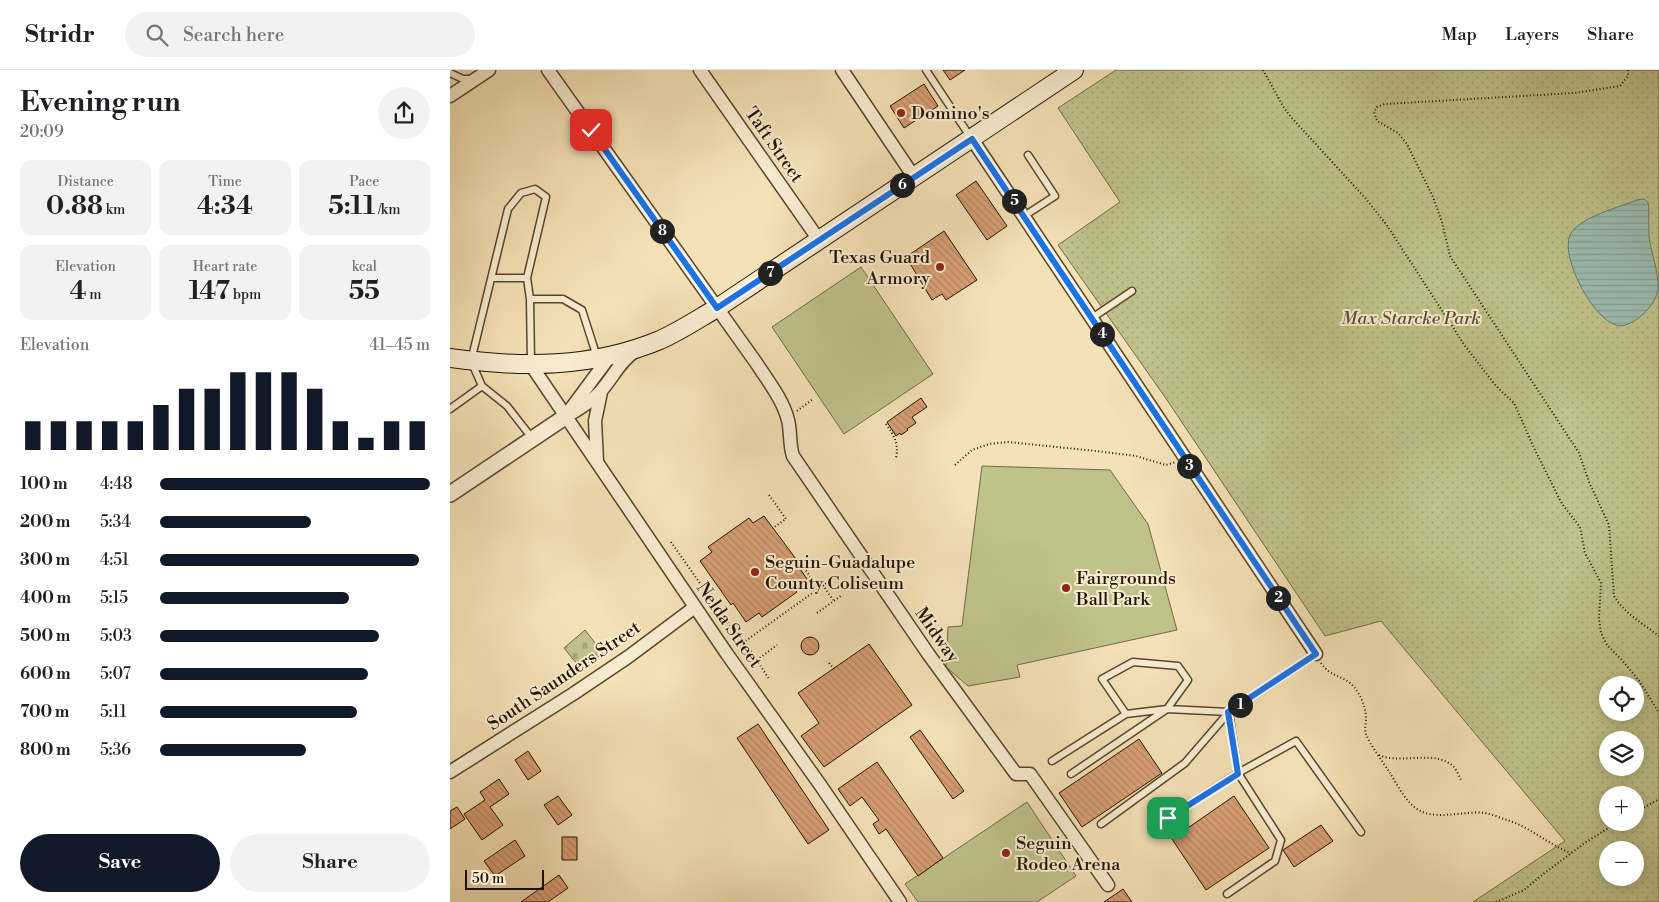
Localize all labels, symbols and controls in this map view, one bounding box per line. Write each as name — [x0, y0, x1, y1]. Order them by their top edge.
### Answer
search box — [125, 12, 475, 57]
text: Stridr — [25, 20, 95, 50]
icon: search — [143, 21, 171, 49]
text: Search here — [183, 23, 284, 47]
text: Map — [1442, 23, 1477, 46]
text: Layers — [1505, 23, 1559, 46]
text: Share — [1587, 23, 1634, 46]
text: Evening run — [20, 85, 181, 120]
button: share — [378, 87, 430, 139]
place label: Domino's — [911, 102, 990, 125]
street label: Taft Street — [740, 103, 809, 188]
marker: Domino's — [895, 107, 907, 119]
pin — [570, 109, 612, 151]
icon: check — [577, 116, 605, 144]
text: 20:09 — [20, 122, 64, 142]
pin: 6 — [890, 172, 914, 198]
text: Distance — [57, 173, 114, 191]
text: Time — [208, 173, 242, 191]
text: Pace — [349, 173, 379, 191]
text: 6 — [898, 176, 907, 194]
pin: 5 — [1002, 188, 1026, 214]
text: 0.88 — [46, 191, 103, 222]
text: 4:34 — [197, 191, 253, 222]
text: 5:11 — [328, 191, 375, 222]
text: 5 — [1010, 192, 1019, 210]
text: km — [103, 201, 125, 219]
text: /km — [375, 201, 400, 219]
pin: 8 — [650, 218, 674, 244]
text: 8 — [658, 222, 667, 240]
place label: Texas Guard Armory — [829, 246, 931, 290]
text: Elevation — [55, 258, 116, 276]
text: Heart rate — [193, 258, 257, 276]
text: kcal — [352, 258, 377, 276]
pin: 7 — [758, 260, 782, 286]
marker: Texas Guard Armory — [934, 261, 946, 273]
text: 7 — [766, 264, 775, 282]
text: 4 — [70, 276, 86, 307]
text: 147 — [189, 276, 230, 307]
text: 55 — [349, 276, 380, 307]
text: m — [86, 286, 102, 304]
text: bpm — [230, 286, 261, 304]
park label: Max Starcke Park — [1341, 307, 1481, 330]
pin: 4 — [1090, 322, 1114, 346]
text: 4 — [1098, 325, 1107, 343]
text: Elevation — [20, 335, 89, 355]
text: 41–45 m — [369, 335, 430, 355]
pin: 3 — [1176, 454, 1202, 478]
text: 3 — [1185, 457, 1194, 475]
text: 100 m — [20, 474, 68, 494]
text: 4:48 — [100, 474, 132, 494]
text: 200 m — [20, 512, 70, 532]
text: 5:34 — [100, 512, 131, 532]
text: 300 m — [20, 550, 70, 570]
text: 4:51 — [100, 550, 129, 570]
place label: Seguin-Guadalupe County Coliseum — [765, 551, 915, 595]
marker: Seguin-Guadalupe County Coliseum — [749, 566, 761, 578]
place label: Fairgrounds Ball Park — [1075, 567, 1176, 611]
street label: Nelda Street — [691, 578, 767, 673]
marker: Fairgrounds Ball Park — [1060, 582, 1072, 594]
pin: 2 — [1266, 586, 1290, 610]
text: 400 m — [20, 588, 71, 608]
text: 5:15 — [100, 588, 128, 608]
text: 2 — [1274, 589, 1283, 607]
street label: Midway — [910, 603, 964, 667]
street label: South Saunders Street — [483, 616, 645, 736]
text: 500 m — [20, 626, 70, 646]
text: 5:03 — [100, 626, 132, 646]
text: 600 m — [20, 664, 70, 684]
text: 5:07 — [100, 664, 131, 684]
map controls — [1599, 676, 1644, 886]
button: locate — [1599, 676, 1644, 721]
pin: 1 — [1228, 692, 1252, 718]
text: 1 — [1237, 696, 1244, 714]
text: 700 m — [20, 702, 69, 722]
text: 5:11 — [100, 702, 127, 722]
button: layers — [1599, 731, 1644, 776]
text: 800 m — [20, 740, 71, 760]
text: 5:36 — [100, 740, 131, 760]
button: + — [1599, 786, 1644, 831]
pin — [1147, 797, 1189, 839]
icon: arrive — [1154, 804, 1182, 832]
place label: Seguin Rodeo Arena — [1016, 832, 1121, 876]
button: Save — [20, 834, 220, 892]
button: Share — [230, 834, 430, 892]
button: − — [1599, 841, 1644, 886]
marker: Seguin Rodeo Arena — [1000, 847, 1012, 859]
scale bar — [465, 867, 544, 890]
text: 50 m — [472, 870, 504, 888]

